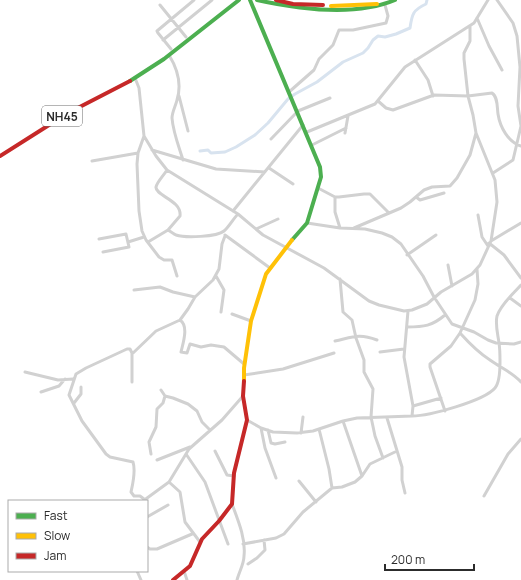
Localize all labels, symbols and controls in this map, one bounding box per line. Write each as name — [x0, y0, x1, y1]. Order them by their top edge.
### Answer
road number: NH45 — [42, 106, 82, 126]
legend — [8, 500, 148, 572]
text: Fast — [44, 507, 68, 524]
text: Slow — [44, 527, 70, 544]
scale bar — [385, 546, 474, 572]
text: Jam — [44, 547, 66, 564]
text: 200 m — [391, 551, 425, 568]

